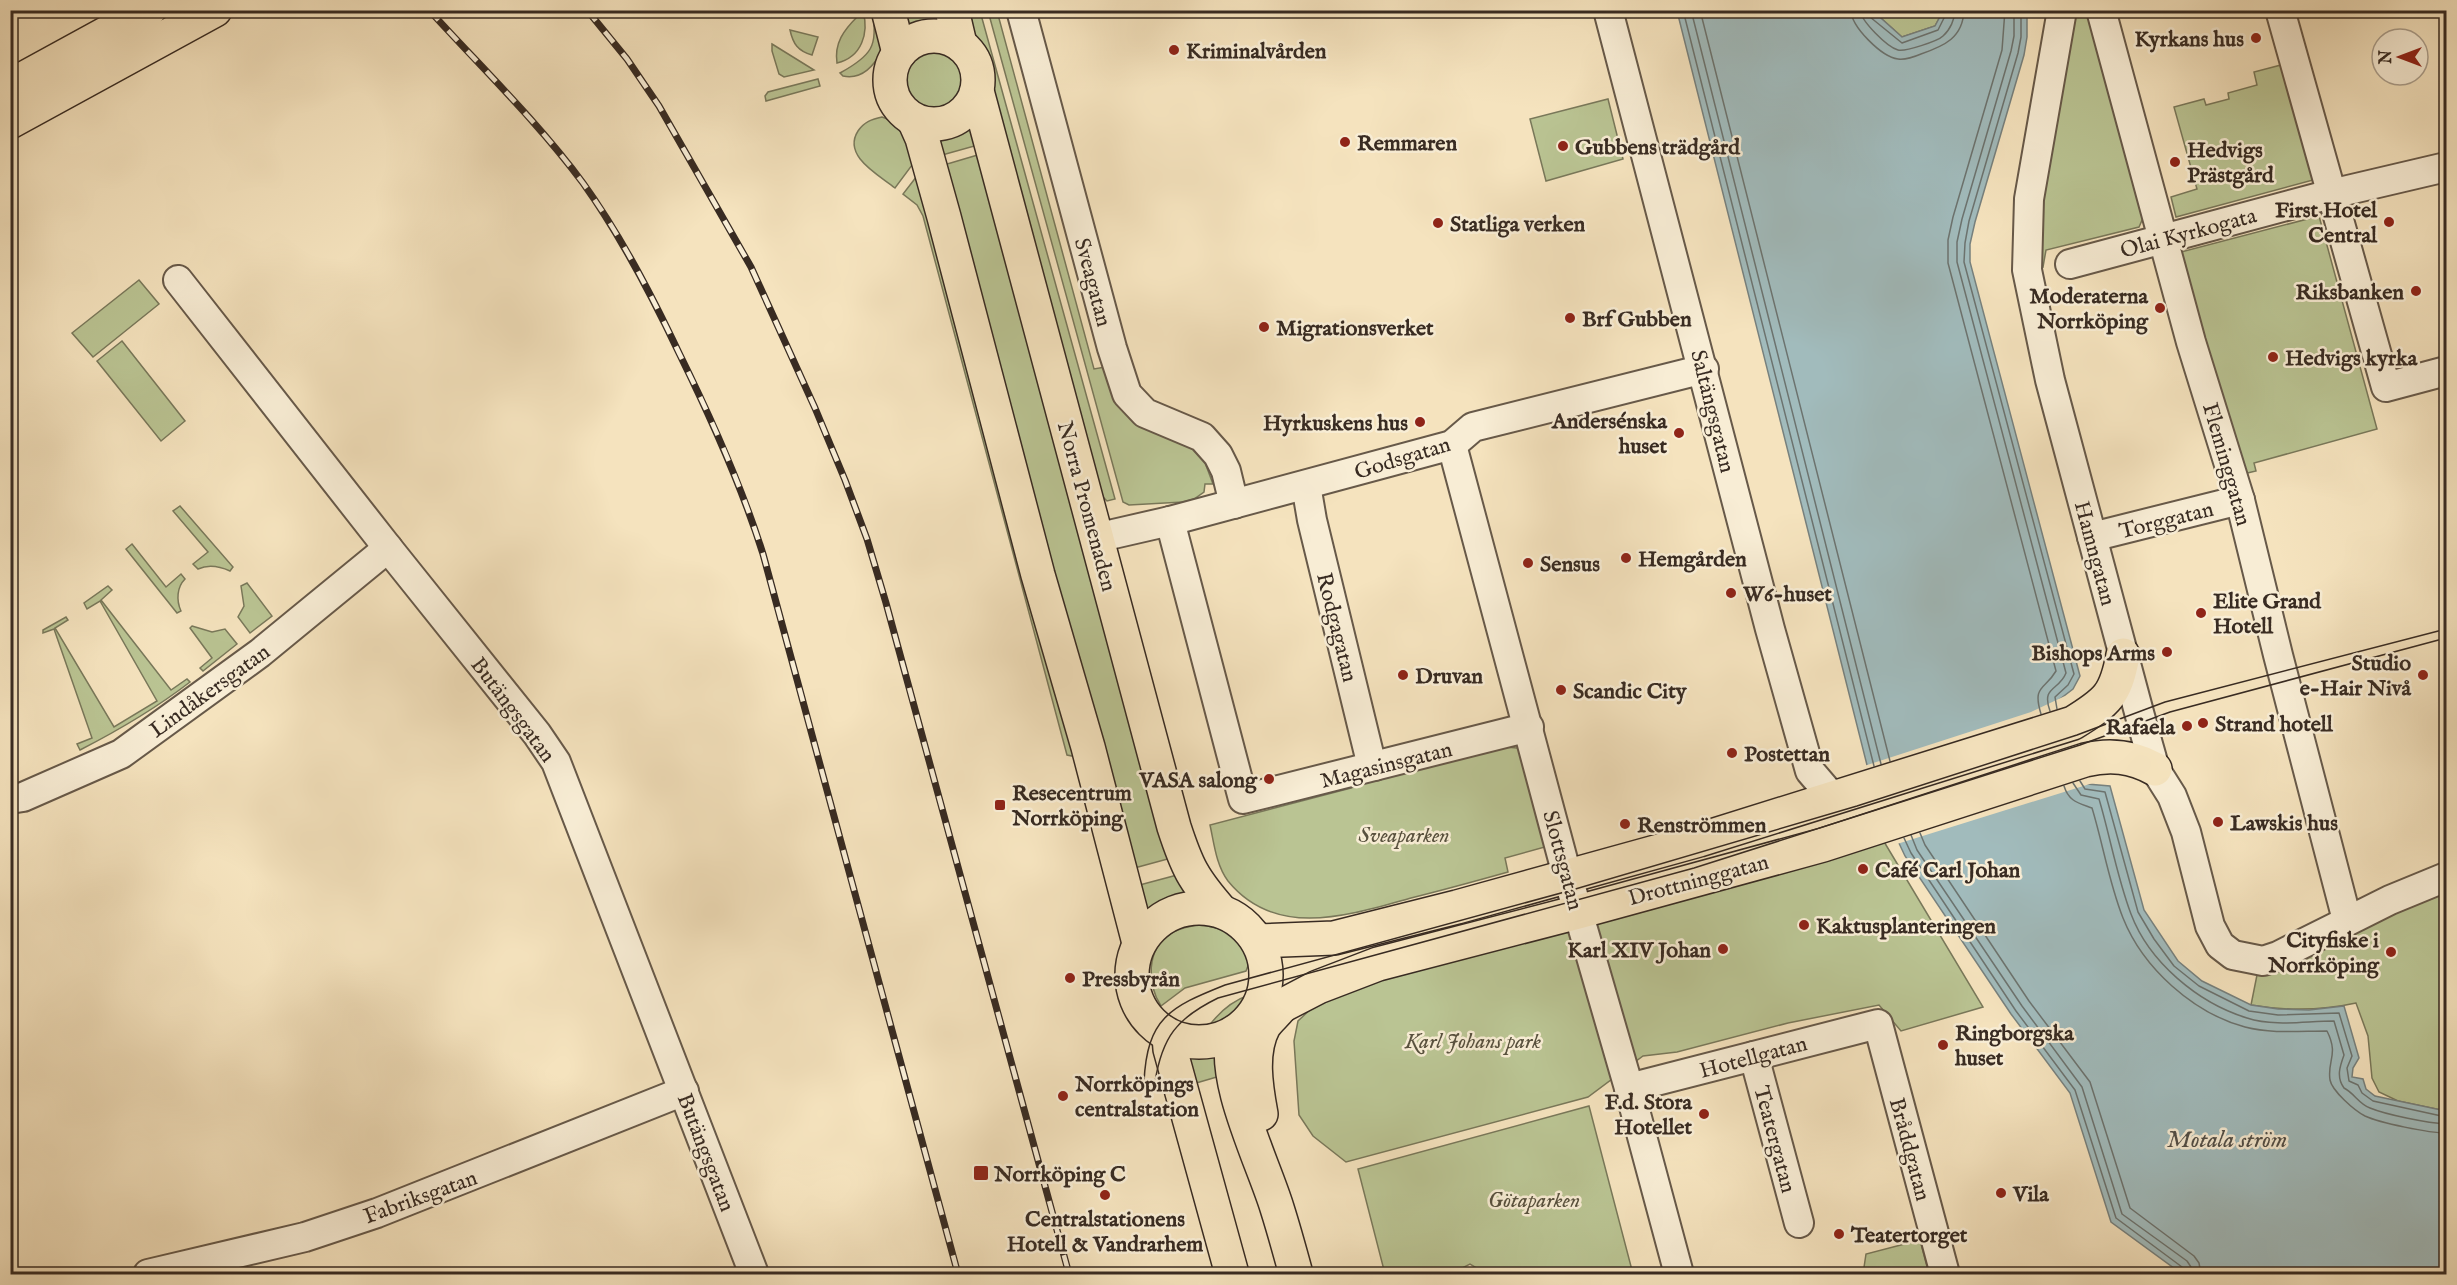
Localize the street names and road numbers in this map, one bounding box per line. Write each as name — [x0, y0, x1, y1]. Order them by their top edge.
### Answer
street label: Olai Kyrkogata — [2117, 202, 2260, 266]
street label: Sveagatan — [1067, 235, 1117, 330]
street label: Saltängsgatan — [1683, 347, 1741, 476]
street label: Fleminggatan — [2195, 400, 2257, 530]
street label: Norra Promenaden — [1050, 418, 1122, 595]
street label: Godsgatan — [1351, 431, 1454, 487]
street label: Torggatan — [2116, 496, 2217, 546]
street label: Hamngatan — [2067, 498, 2122, 609]
street label: Rodgagatan — [1309, 570, 1363, 685]
street label: Lindåkersgatan — [144, 638, 276, 745]
street label: Butängsgatan — [464, 652, 561, 769]
street label: Magasinsgatan — [1318, 736, 1456, 796]
street label: Slottsgatan — [1535, 808, 1589, 914]
street label: Drottninggatan — [1625, 849, 1772, 913]
street label: Hotellgatan — [1697, 1030, 1811, 1086]
street label: Teatergatan — [1746, 1083, 1802, 1196]
street label: Butängsgatan — [670, 1090, 741, 1216]
street label: Bråddgatan — [1882, 1095, 1936, 1205]
street label: Fabriksgatan — [360, 1164, 481, 1231]

